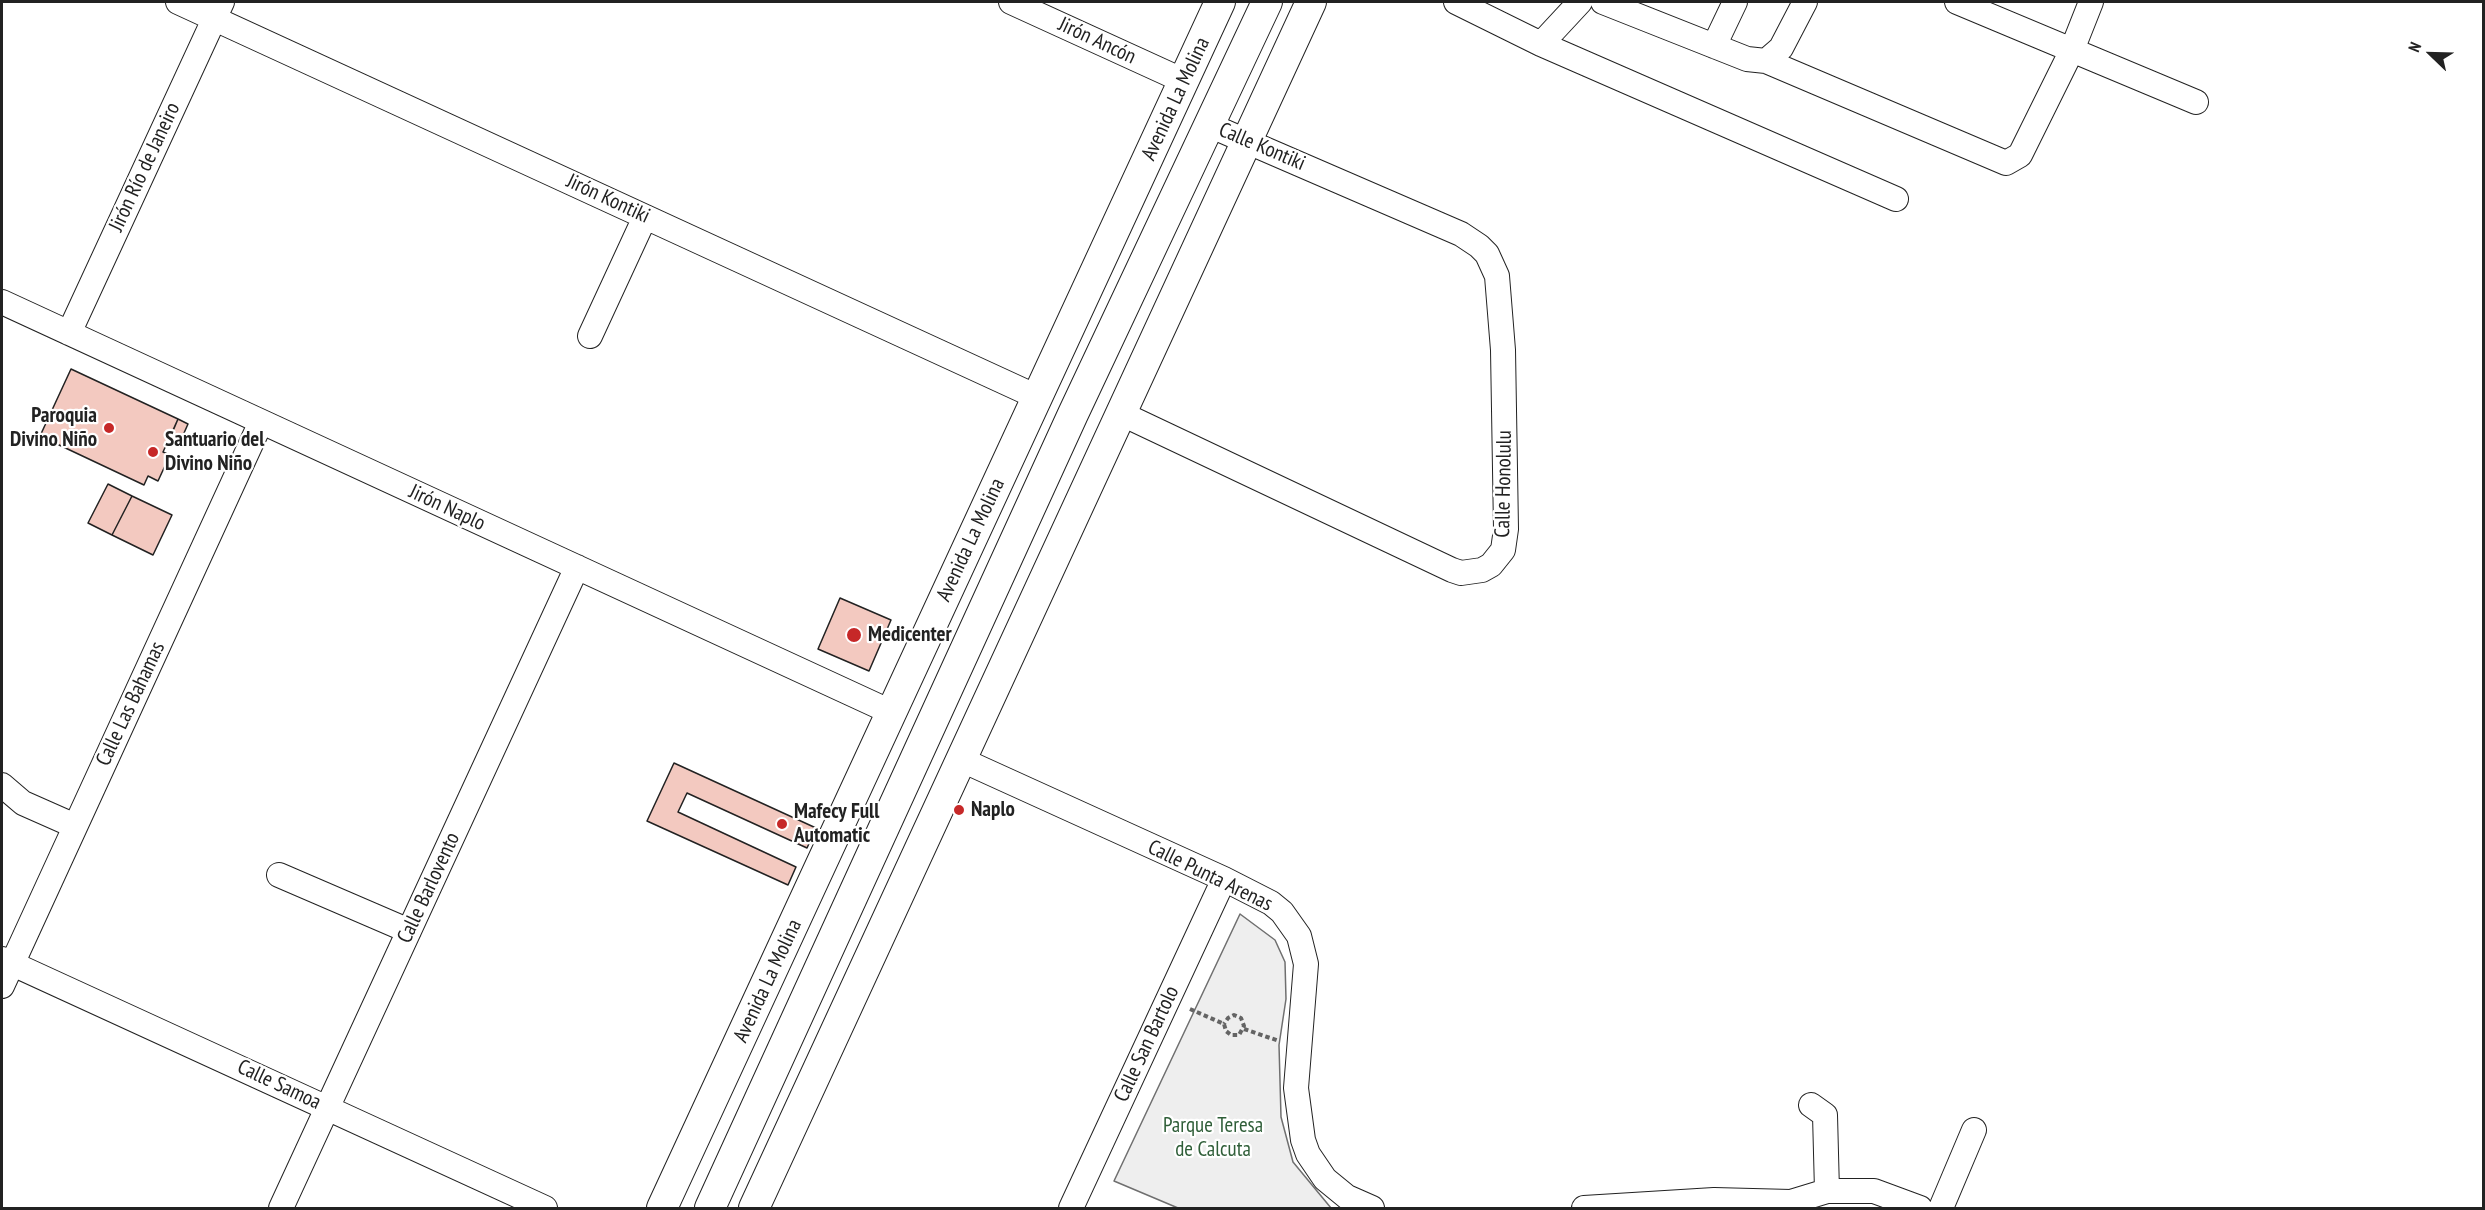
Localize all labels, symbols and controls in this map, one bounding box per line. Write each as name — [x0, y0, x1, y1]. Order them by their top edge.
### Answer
street label: Jirón Ancón — [1054, 12, 1140, 70]
north arrow — [2401, 24, 2461, 84]
street label: Avenida La Molina — [1137, 34, 1215, 164]
text: N — [2404, 39, 2425, 55]
street label: Jirón Río de Janeiro — [104, 99, 186, 235]
street label: Calle Kontiki — [1215, 118, 1309, 176]
street label: Jirón Kontiki — [562, 169, 654, 229]
place label: Paroquia Divino Niño — [10, 403, 97, 453]
marker: Paroquia Divino Niño — [102, 421, 116, 435]
place label: Santuario del Divino Niño — [165, 427, 264, 477]
street label: Calle Honolulu — [1490, 430, 1518, 538]
marker: Santuario del Divino Niño — [146, 445, 160, 459]
street label: Avenida La Molina — [932, 475, 1010, 605]
street label: Jirón Naplo — [405, 479, 489, 537]
place label: Medicenter — [868, 622, 952, 648]
marker: Medicenter — [845, 626, 863, 644]
street label: Calle Las Bahamas — [91, 638, 171, 770]
place label: Naplo — [971, 797, 1015, 823]
place label: Mafecy Full Automatic — [794, 799, 879, 849]
marker: Naplo — [952, 803, 966, 817]
marker: Mafecy Full Automatic — [775, 817, 789, 831]
street label: Calle Barlovento — [392, 829, 466, 947]
street label: Calle Punta Arenas — [1144, 835, 1276, 917]
street label: Avenida La Molina — [729, 916, 807, 1046]
street label: Calle San Bartolo — [1109, 982, 1185, 1106]
street label: Calle Samoa — [233, 1055, 325, 1115]
park label: Parque Teresa de Calcuta — [1163, 1113, 1263, 1163]

